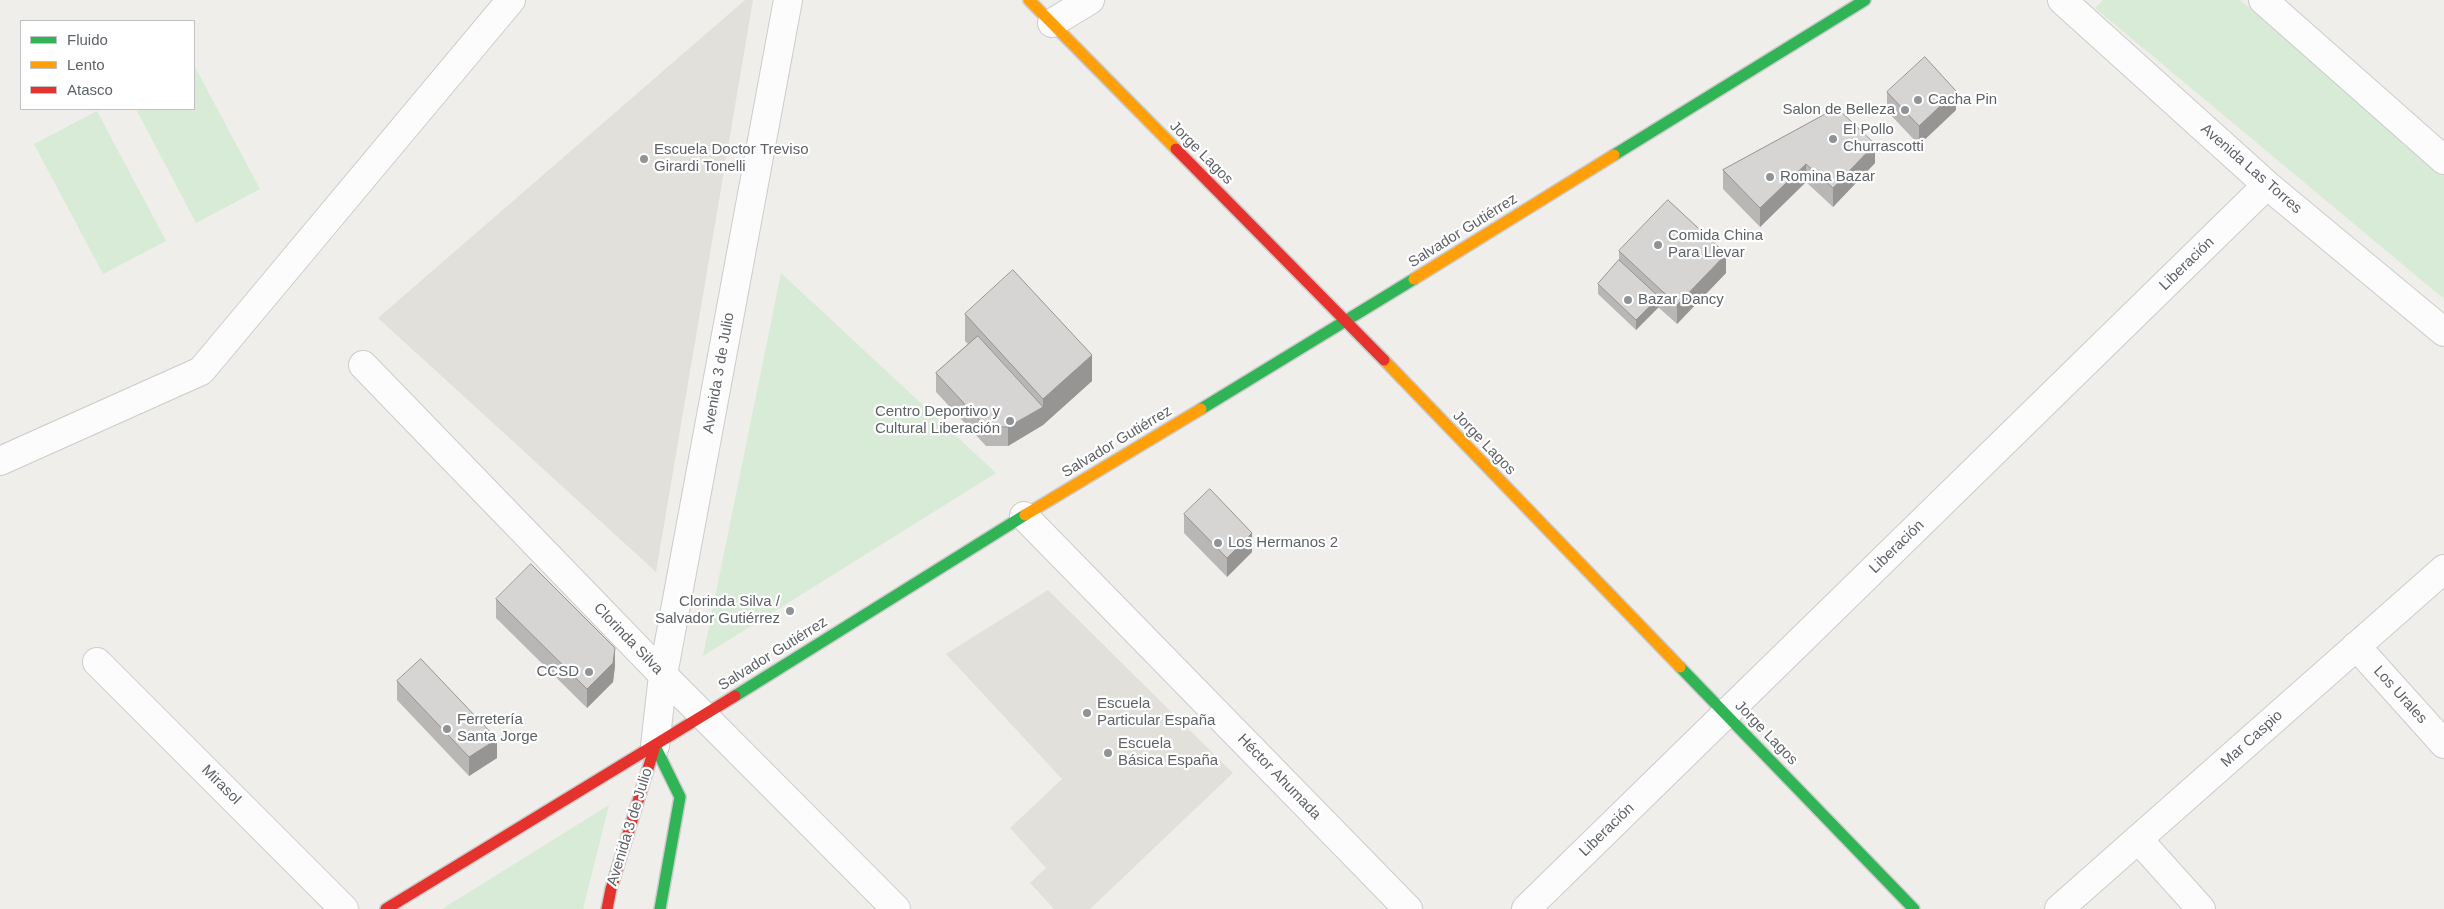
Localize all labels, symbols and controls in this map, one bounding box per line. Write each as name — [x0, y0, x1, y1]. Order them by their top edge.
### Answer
legend — [20, 20, 195, 110]
text: Fluido — [67, 31, 108, 48]
text: Lento — [67, 56, 105, 73]
text: Atasco — [67, 81, 113, 98]
place label: Cacha Pin — [1928, 91, 1997, 109]
marker: Cacha Pin — [1912, 94, 1924, 106]
place label: Salon de Belleza — [1782, 101, 1895, 119]
marker: Salon de Belleza — [1899, 104, 1911, 116]
street label: Jorge Lagos — [1165, 117, 1237, 189]
street label: Avenida Las Torres — [2197, 120, 2305, 218]
place label: El Pollo Churrascotti — [1843, 121, 1924, 156]
marker: El Pollo Churrascotti — [1827, 133, 1839, 145]
place label: Escuela Doctor Treviso Girardi Tonelli — [654, 141, 808, 176]
marker: Escuela Doctor Treviso Girardi Tonelli — [638, 153, 650, 165]
place label: Romina Bazar — [1780, 168, 1875, 186]
marker: Romina Bazar — [1764, 171, 1776, 183]
street label: Salvador Gutiérrez — [1405, 190, 1521, 272]
place label: Comida China Para Llevar — [1668, 227, 1763, 262]
street label: Liberación — [2156, 233, 2218, 295]
marker: Comida China Para Llevar — [1652, 239, 1664, 251]
place label: Bazar Dancy — [1638, 291, 1724, 309]
marker: Bazar Dancy — [1622, 294, 1634, 306]
street label: Avenida 3 de Julio — [700, 311, 738, 435]
street label: Salvador Gutiérrez — [1059, 402, 1175, 482]
place label: Centro Deportivo y Cultural Liberación — [875, 403, 1000, 438]
street label: Jorge Lagos — [1449, 407, 1519, 479]
marker: Centro Deportivo y Cultural Liberación — [1004, 415, 1016, 427]
street label: Liberación — [1866, 516, 1928, 578]
place label: Los Hermanos 2 — [1228, 534, 1338, 552]
marker: Los Hermanos 2 — [1212, 537, 1224, 549]
place label: Clorinda Silva / Salvador Gutiérrez — [655, 593, 780, 628]
street label: Clorinda Silva — [589, 599, 667, 679]
marker: Clorinda Silva / Salvador Gutiérrez — [784, 605, 796, 617]
street label: Salvador Gutiérrez — [715, 613, 831, 695]
street label: Los Urales — [2369, 662, 2431, 728]
place label: CCSD — [536, 663, 579, 681]
marker: CCSD — [583, 666, 595, 678]
place label: Escuela Particular España — [1097, 695, 1215, 730]
street label: Jorge Lagos — [1731, 697, 1801, 769]
marker: Escuela Particular España — [1081, 707, 1093, 719]
street label: Mar Caspio — [2217, 707, 2287, 771]
place label: Ferretería Santa Jorge — [457, 711, 538, 746]
marker: Ferretería Santa Jorge — [441, 723, 453, 735]
street label: Héctor Ahumada — [1233, 730, 1325, 824]
place label: Escuela Básica España — [1118, 735, 1218, 770]
marker: Escuela Básica España — [1102, 747, 1114, 759]
street label: Mirasol — [198, 762, 244, 808]
street label: Avenida 3 de Julio — [604, 766, 656, 888]
street label: Liberación — [1576, 799, 1638, 861]

